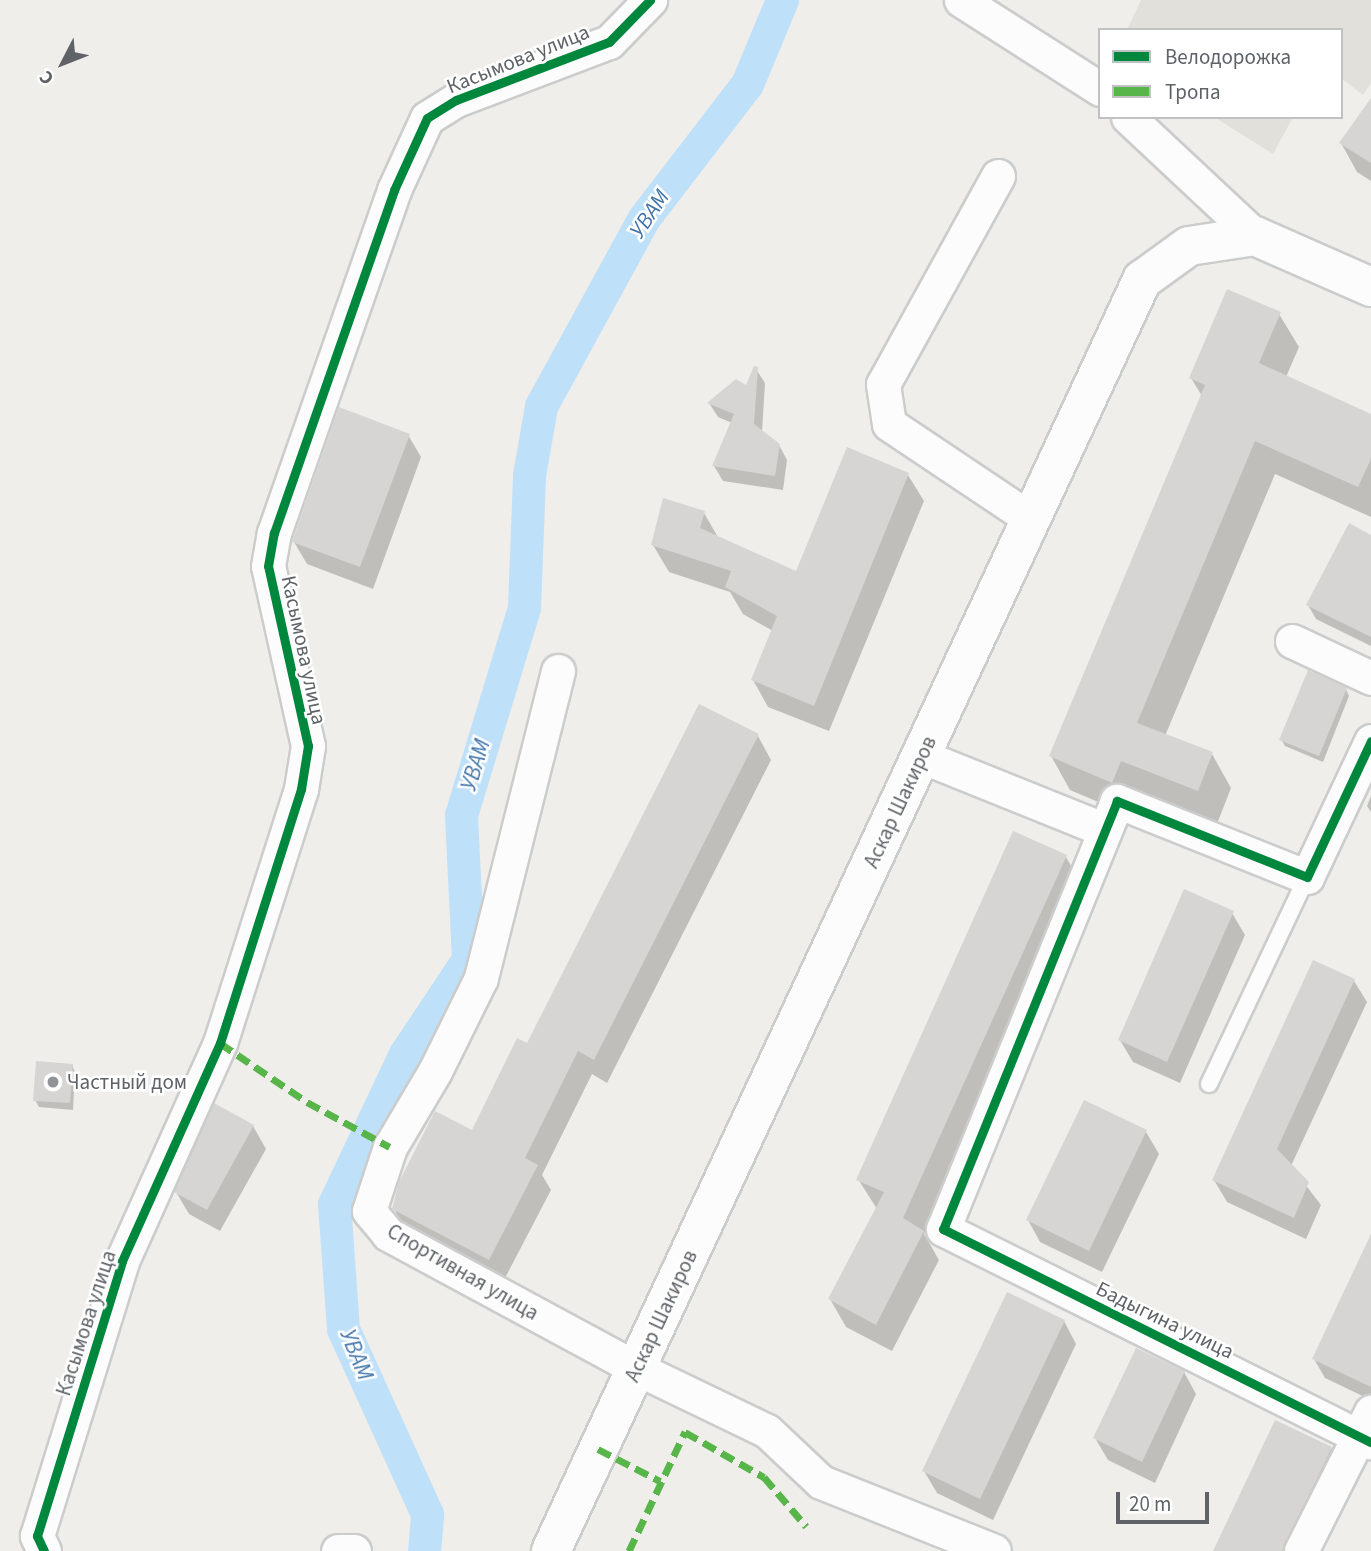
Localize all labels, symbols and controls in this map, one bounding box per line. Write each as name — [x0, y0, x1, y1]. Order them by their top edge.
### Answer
street label: Касымова улица — [443, 19, 593, 99]
north arrow — [28, 28, 98, 98]
legend — [1098, 28, 1343, 119]
text: Велодорожка — [1165, 42, 1291, 72]
text: С — [33, 64, 61, 91]
text: Тропа — [1165, 77, 1221, 107]
water label: УВАМ — [624, 185, 676, 243]
street label: Касымова улица — [276, 573, 332, 727]
street label: Аскар Шакиров — [858, 732, 942, 872]
water label: УВАМ — [455, 736, 497, 794]
place label: Частный дом — [67, 1069, 187, 1095]
marker: Частный дом — [45, 1074, 61, 1090]
street label: Спортивная улица — [383, 1218, 543, 1326]
street label: Аскар Шакиров — [619, 1246, 703, 1386]
street label: Касымова улица — [51, 1247, 121, 1399]
street label: Бадыгина улица — [1092, 1276, 1238, 1364]
water label: УВАМ — [333, 1326, 379, 1384]
scale bar — [1119, 1478, 1212, 1522]
text: 20 m — [1129, 1489, 1171, 1519]

